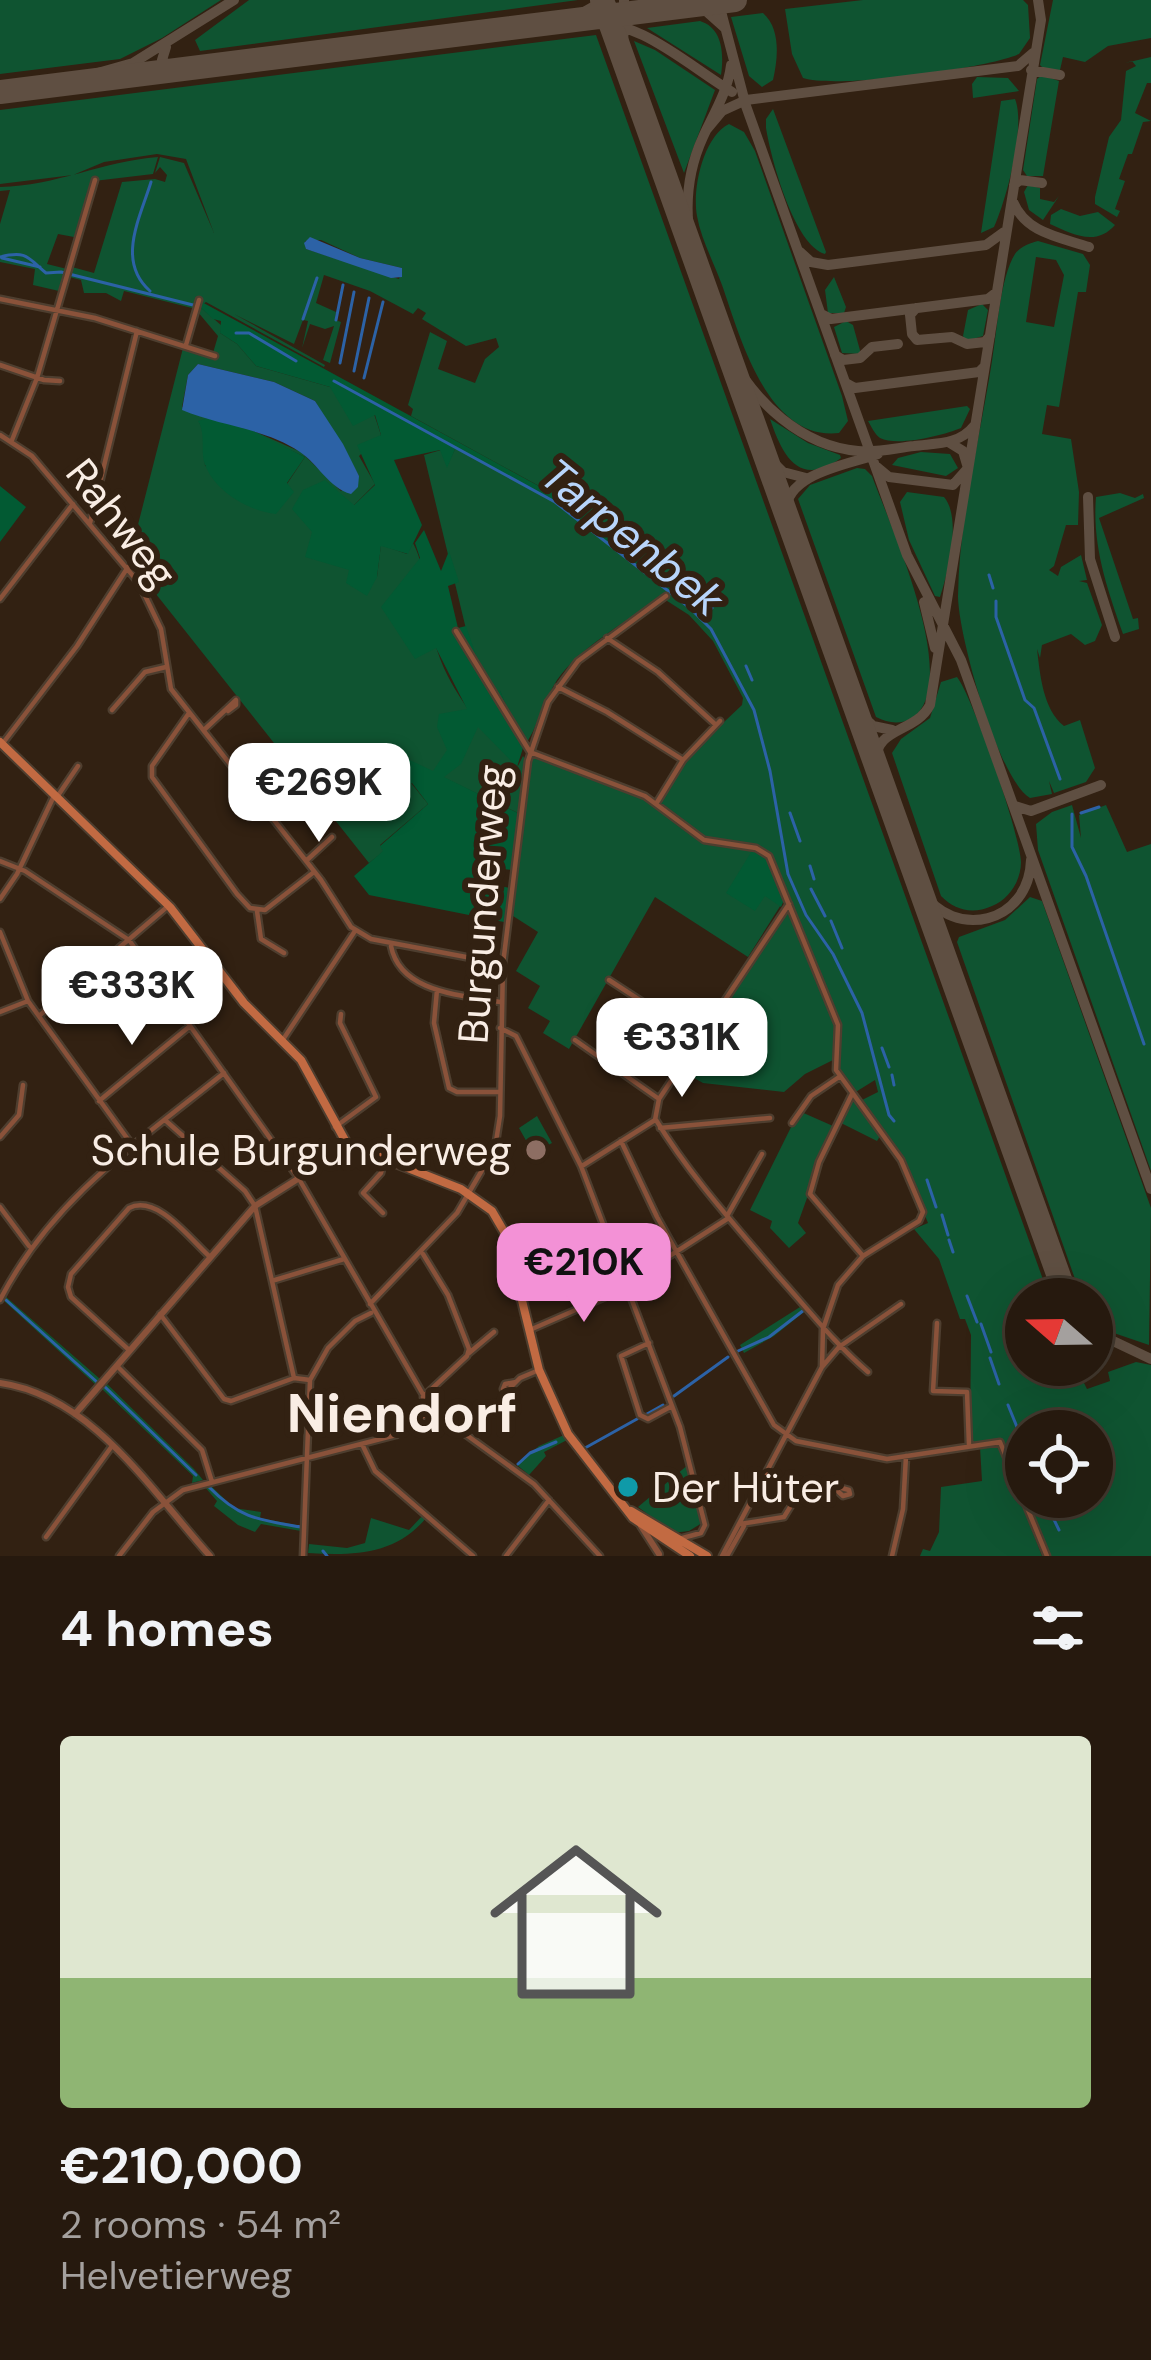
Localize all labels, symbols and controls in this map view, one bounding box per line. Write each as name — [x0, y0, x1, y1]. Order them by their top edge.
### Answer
water label: Tarpenbek — [529, 445, 737, 630]
street label: Rahweg — [54, 447, 189, 599]
pin: €269K — [235, 743, 403, 845]
text: €269K — [255, 756, 383, 807]
street label: Burgunderweg — [445, 762, 520, 1046]
pin: €333K — [48, 946, 216, 1048]
text: €333K — [69, 959, 195, 1010]
pin: €331K — [598, 998, 766, 1100]
text: €331K — [623, 1011, 741, 1062]
place label: Schule Burgunderweg — [91, 1123, 512, 1178]
marker: Schule Burgunderweg — [523, 1137, 549, 1163]
pin: €210K — [500, 1223, 668, 1325]
text: €210K — [524, 1236, 644, 1287]
north arrow — [1005, 1278, 1113, 1386]
map controls — [1005, 1278, 1113, 1518]
district label: Niendorf — [287, 1378, 517, 1449]
button: locate — [1005, 1410, 1113, 1518]
place label: Der Hüter — [652, 1460, 839, 1515]
marker: Der Hüter — [615, 1474, 641, 1500]
text: 4 homes — [60, 1595, 274, 1662]
icon: filters — [1025, 1595, 1091, 1661]
icon: home — [468, 1814, 684, 2030]
text: €210,000 — [60, 2132, 303, 2199]
text: 2 rooms · 54 m² — [60, 2199, 341, 2250]
text: Helvetierweg — [60, 2250, 293, 2301]

